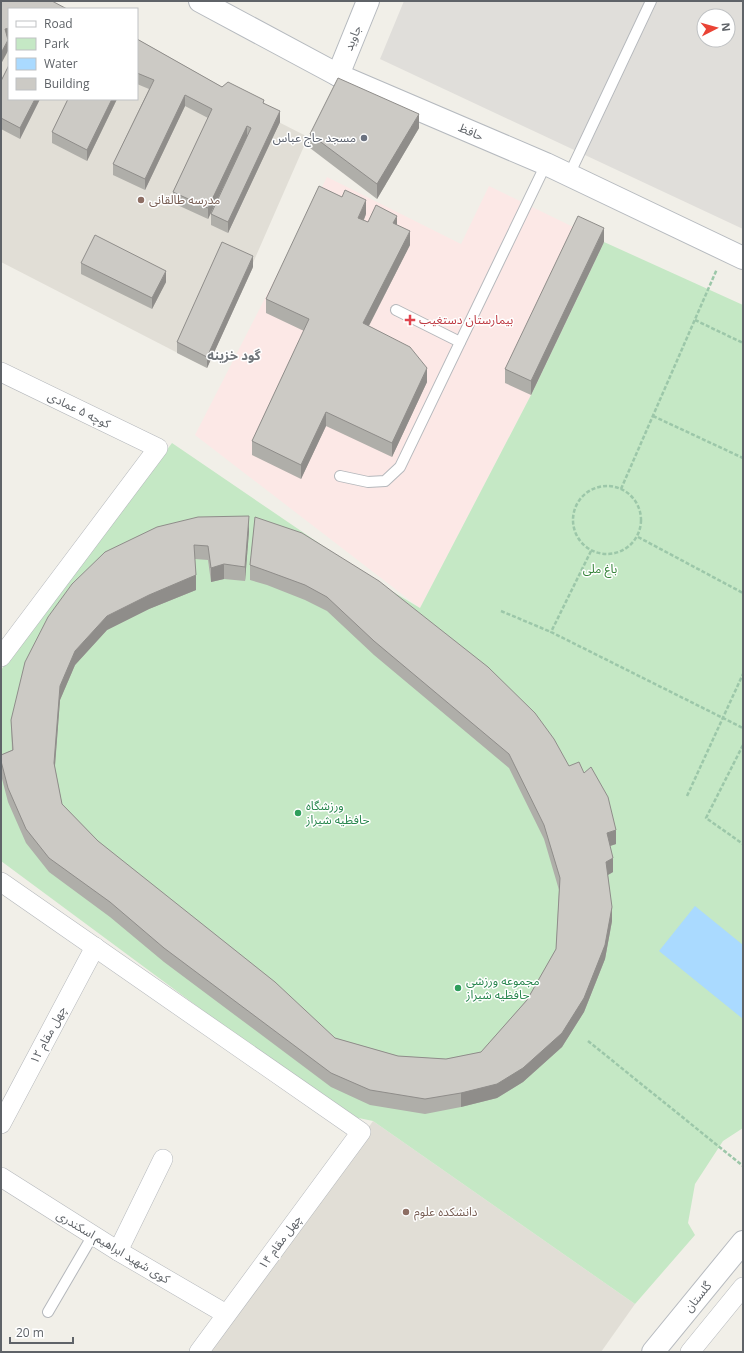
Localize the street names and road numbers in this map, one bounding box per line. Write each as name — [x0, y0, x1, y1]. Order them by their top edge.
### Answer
street label: جاوید — [340, 23, 365, 53]
street label: حافظ — [456, 119, 486, 144]
street label: کوچه ۵ عمادی — [45, 387, 114, 433]
street label: چهل مقام ۱۲ — [25, 1003, 71, 1067]
street label: کوی شهید ابراهیم اسکندری — [53, 1206, 174, 1289]
street label: چهل مقام ۱۴ — [254, 1211, 306, 1273]
street label: گلستان — [680, 1277, 716, 1316]

